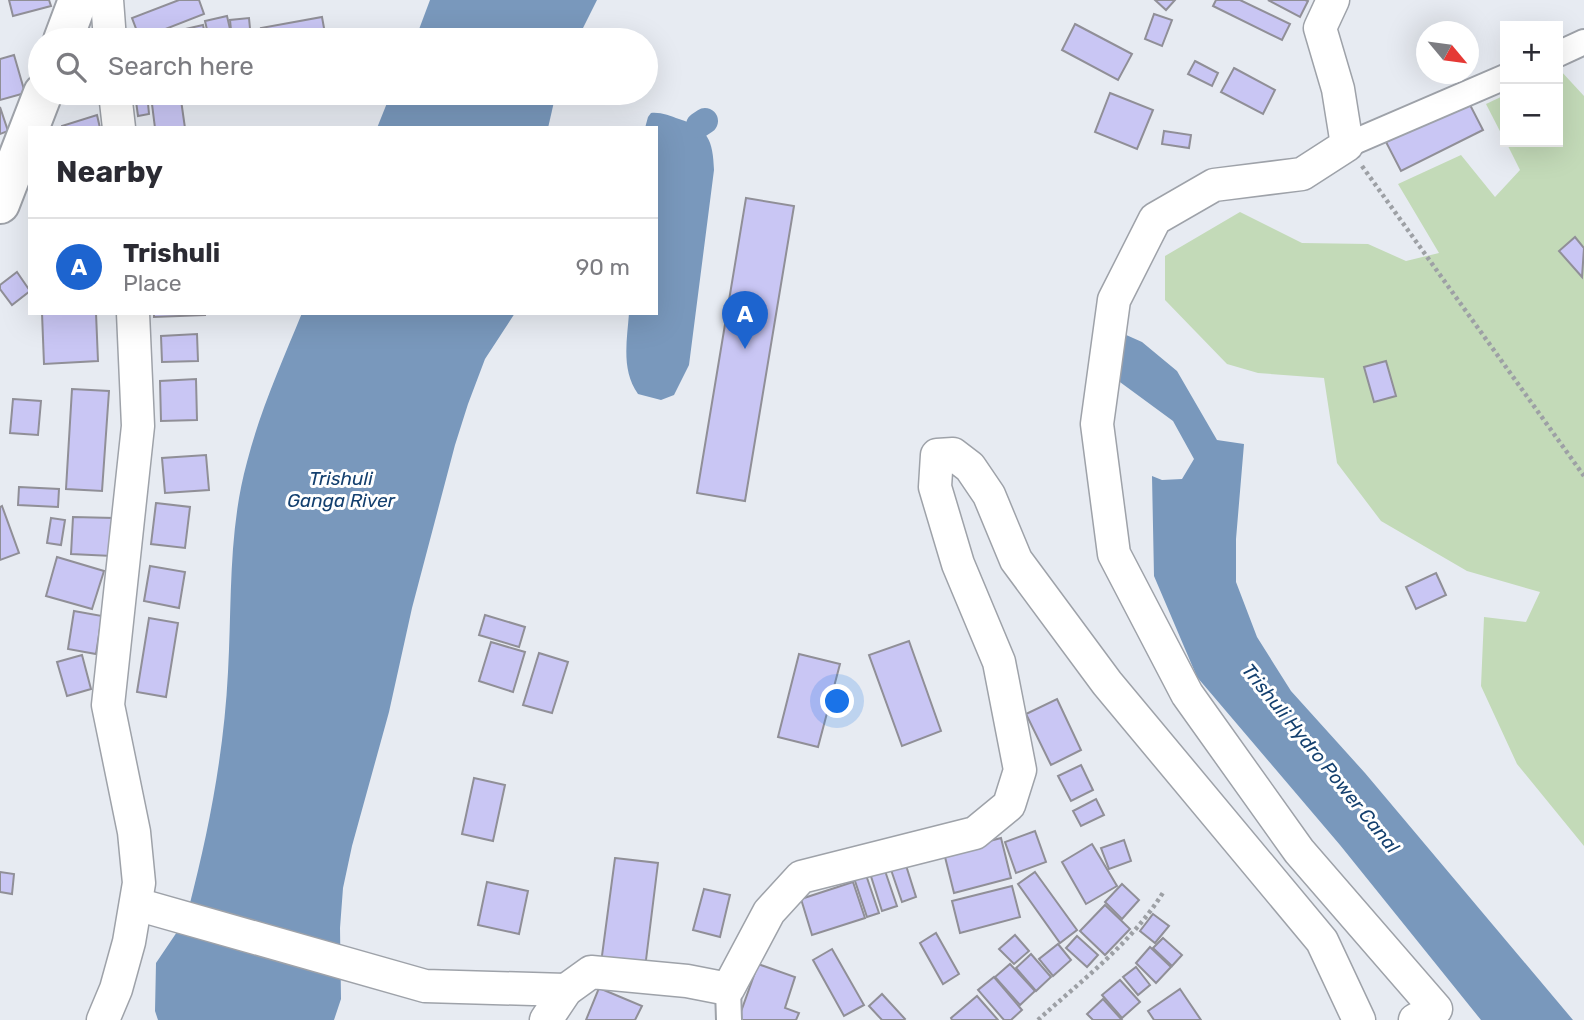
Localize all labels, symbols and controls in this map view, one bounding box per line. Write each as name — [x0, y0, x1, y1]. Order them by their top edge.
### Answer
north arrow — [1416, 21, 1479, 84]
map controls — [1500, 21, 1563, 147]
button: + — [1500, 21, 1563, 84]
search box — [28, 28, 658, 105]
icon: search — [52, 48, 90, 86]
text: Search here — [108, 51, 254, 82]
button: − — [1500, 84, 1563, 147]
text: Nearby — [56, 154, 163, 190]
text: Trishuli — [123, 238, 220, 269]
text: A — [71, 253, 87, 281]
text: 90 m — [576, 253, 630, 281]
text: Place — [123, 269, 182, 297]
pin: A — [722, 291, 768, 349]
water label: Trishuli Ganga River — [287, 467, 396, 512]
water label: Trishuli Hydro Power Canal — [1237, 659, 1404, 858]
your location — [820, 684, 854, 718]

